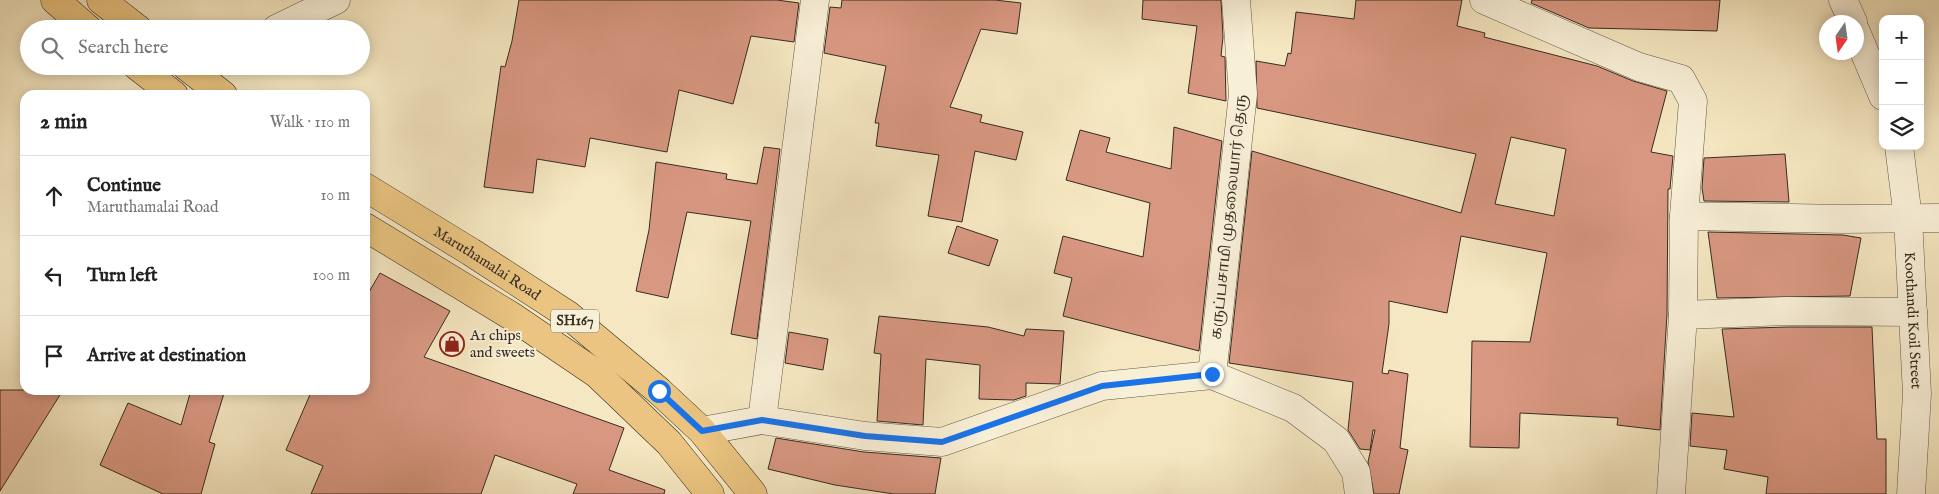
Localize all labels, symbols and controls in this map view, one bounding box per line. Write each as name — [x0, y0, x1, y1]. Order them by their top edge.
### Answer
north arrow — [1819, 15, 1864, 60]
map controls — [1879, 15, 1924, 150]
button: + — [1879, 15, 1924, 60]
search box — [20, 20, 370, 75]
icon: search — [38, 34, 66, 62]
text: Search here — [78, 36, 169, 60]
button: − — [1879, 60, 1924, 105]
street label: கருப்பசாமி முதலையார் தெரு — [1207, 93, 1251, 341]
button: layers — [1879, 105, 1924, 150]
text: 2 min — [40, 109, 87, 136]
text: Walk · 110 m — [270, 113, 350, 133]
text: Continue — [87, 174, 161, 198]
icon: ahead — [40, 182, 68, 210]
text: 10 m — [320, 186, 350, 206]
text: Maruthamalai Road — [87, 198, 219, 218]
street label: Maruthamalai Road — [430, 222, 545, 305]
street label: Koothandi Koil Street — [1900, 251, 1926, 389]
icon: left — [40, 262, 68, 290]
text: Turn left — [87, 264, 158, 288]
text: 100 m — [313, 266, 350, 286]
road number: SH167 — [551, 310, 599, 332]
place label: A1 chips and sweets — [469, 326, 535, 362]
shop icon: A1 chips and sweets — [439, 331, 465, 357]
icon: arrive — [40, 342, 68, 370]
text: Arrive at destination — [87, 344, 246, 368]
route end — [1201, 363, 1224, 386]
route start — [648, 380, 671, 403]

